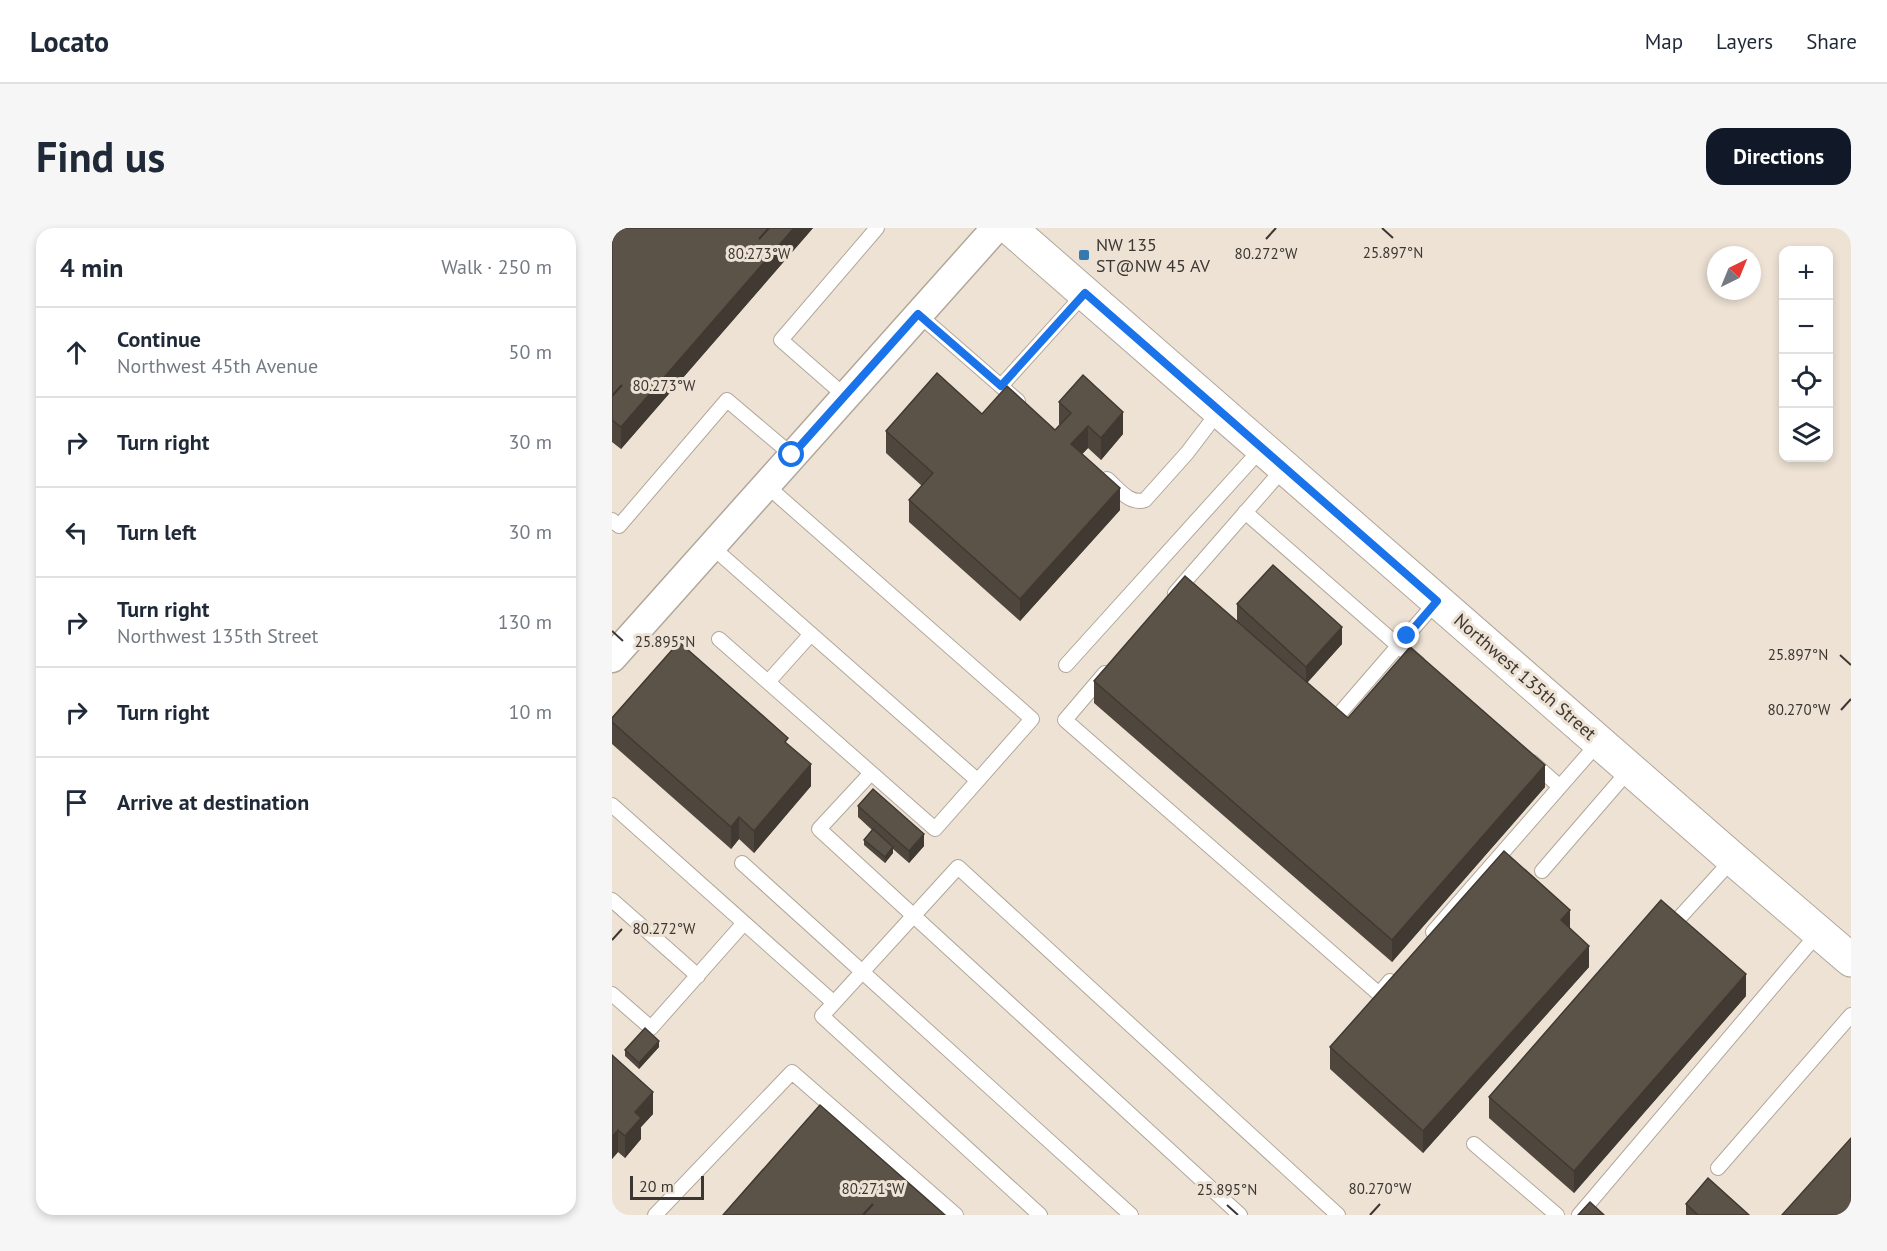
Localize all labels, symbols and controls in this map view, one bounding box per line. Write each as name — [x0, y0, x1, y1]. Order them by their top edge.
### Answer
text: Locato — [30, 23, 109, 60]
text: Map — [1645, 28, 1683, 55]
text: Layers — [1716, 28, 1773, 55]
text: Share — [1806, 28, 1857, 55]
button: Directions — [1706, 128, 1851, 185]
text: Find us — [36, 129, 165, 184]
place label: NW 135 ST@NW 45 AV — [1096, 233, 1211, 277]
text: 25.897°N — [1363, 243, 1423, 262]
text: 80.273°W — [728, 244, 791, 263]
text: 80.272°W — [1235, 244, 1298, 263]
north arrow — [1707, 246, 1761, 300]
map controls — [1779, 246, 1833, 462]
button: + — [1779, 246, 1833, 300]
marker: NW 135 ST@NW 45 AV — [1077, 248, 1091, 262]
text: 4 min — [60, 251, 123, 284]
text: Walk · 250 m — [441, 254, 552, 280]
button: − — [1779, 300, 1833, 354]
text: Continue — [117, 325, 201, 353]
icon: ahead — [60, 336, 93, 369]
text: 50 m — [509, 339, 552, 365]
text: Northwest 45th Avenue — [117, 353, 318, 379]
button: locate — [1779, 354, 1833, 408]
text: 80.273°W — [633, 376, 696, 395]
button: layers — [1779, 408, 1833, 462]
icon: right — [60, 426, 93, 459]
text: Turn right — [117, 428, 209, 456]
text: 30 m — [509, 429, 552, 455]
route start — [778, 441, 804, 467]
icon: left — [60, 516, 93, 549]
text: Turn left — [117, 518, 197, 546]
text: 30 m — [509, 519, 552, 545]
text: Turn right — [117, 595, 209, 623]
icon: right — [60, 606, 93, 639]
text: 130 m — [498, 609, 552, 635]
street label: Northwest 135th Street — [1449, 609, 1601, 745]
route end — [1393, 622, 1419, 648]
text: Northwest 135th Street — [117, 623, 318, 649]
text: 25.895°N — [635, 632, 695, 651]
text: 25.897°N — [1768, 645, 1828, 664]
icon: right — [60, 696, 93, 729]
text: Turn right — [117, 698, 209, 726]
text: 10 m — [509, 699, 552, 725]
text: 80.270°W — [1768, 700, 1831, 719]
icon: arrive — [60, 786, 93, 819]
text: Arrive at destination — [117, 788, 309, 816]
text: 80.272°W — [633, 919, 696, 938]
scale bar — [630, 1173, 704, 1200]
text: 20 m — [639, 1176, 674, 1196]
text: 80.271°W — [842, 1179, 905, 1198]
text: 80.270°W — [1349, 1179, 1412, 1198]
text: 25.895°N — [1197, 1180, 1257, 1199]

